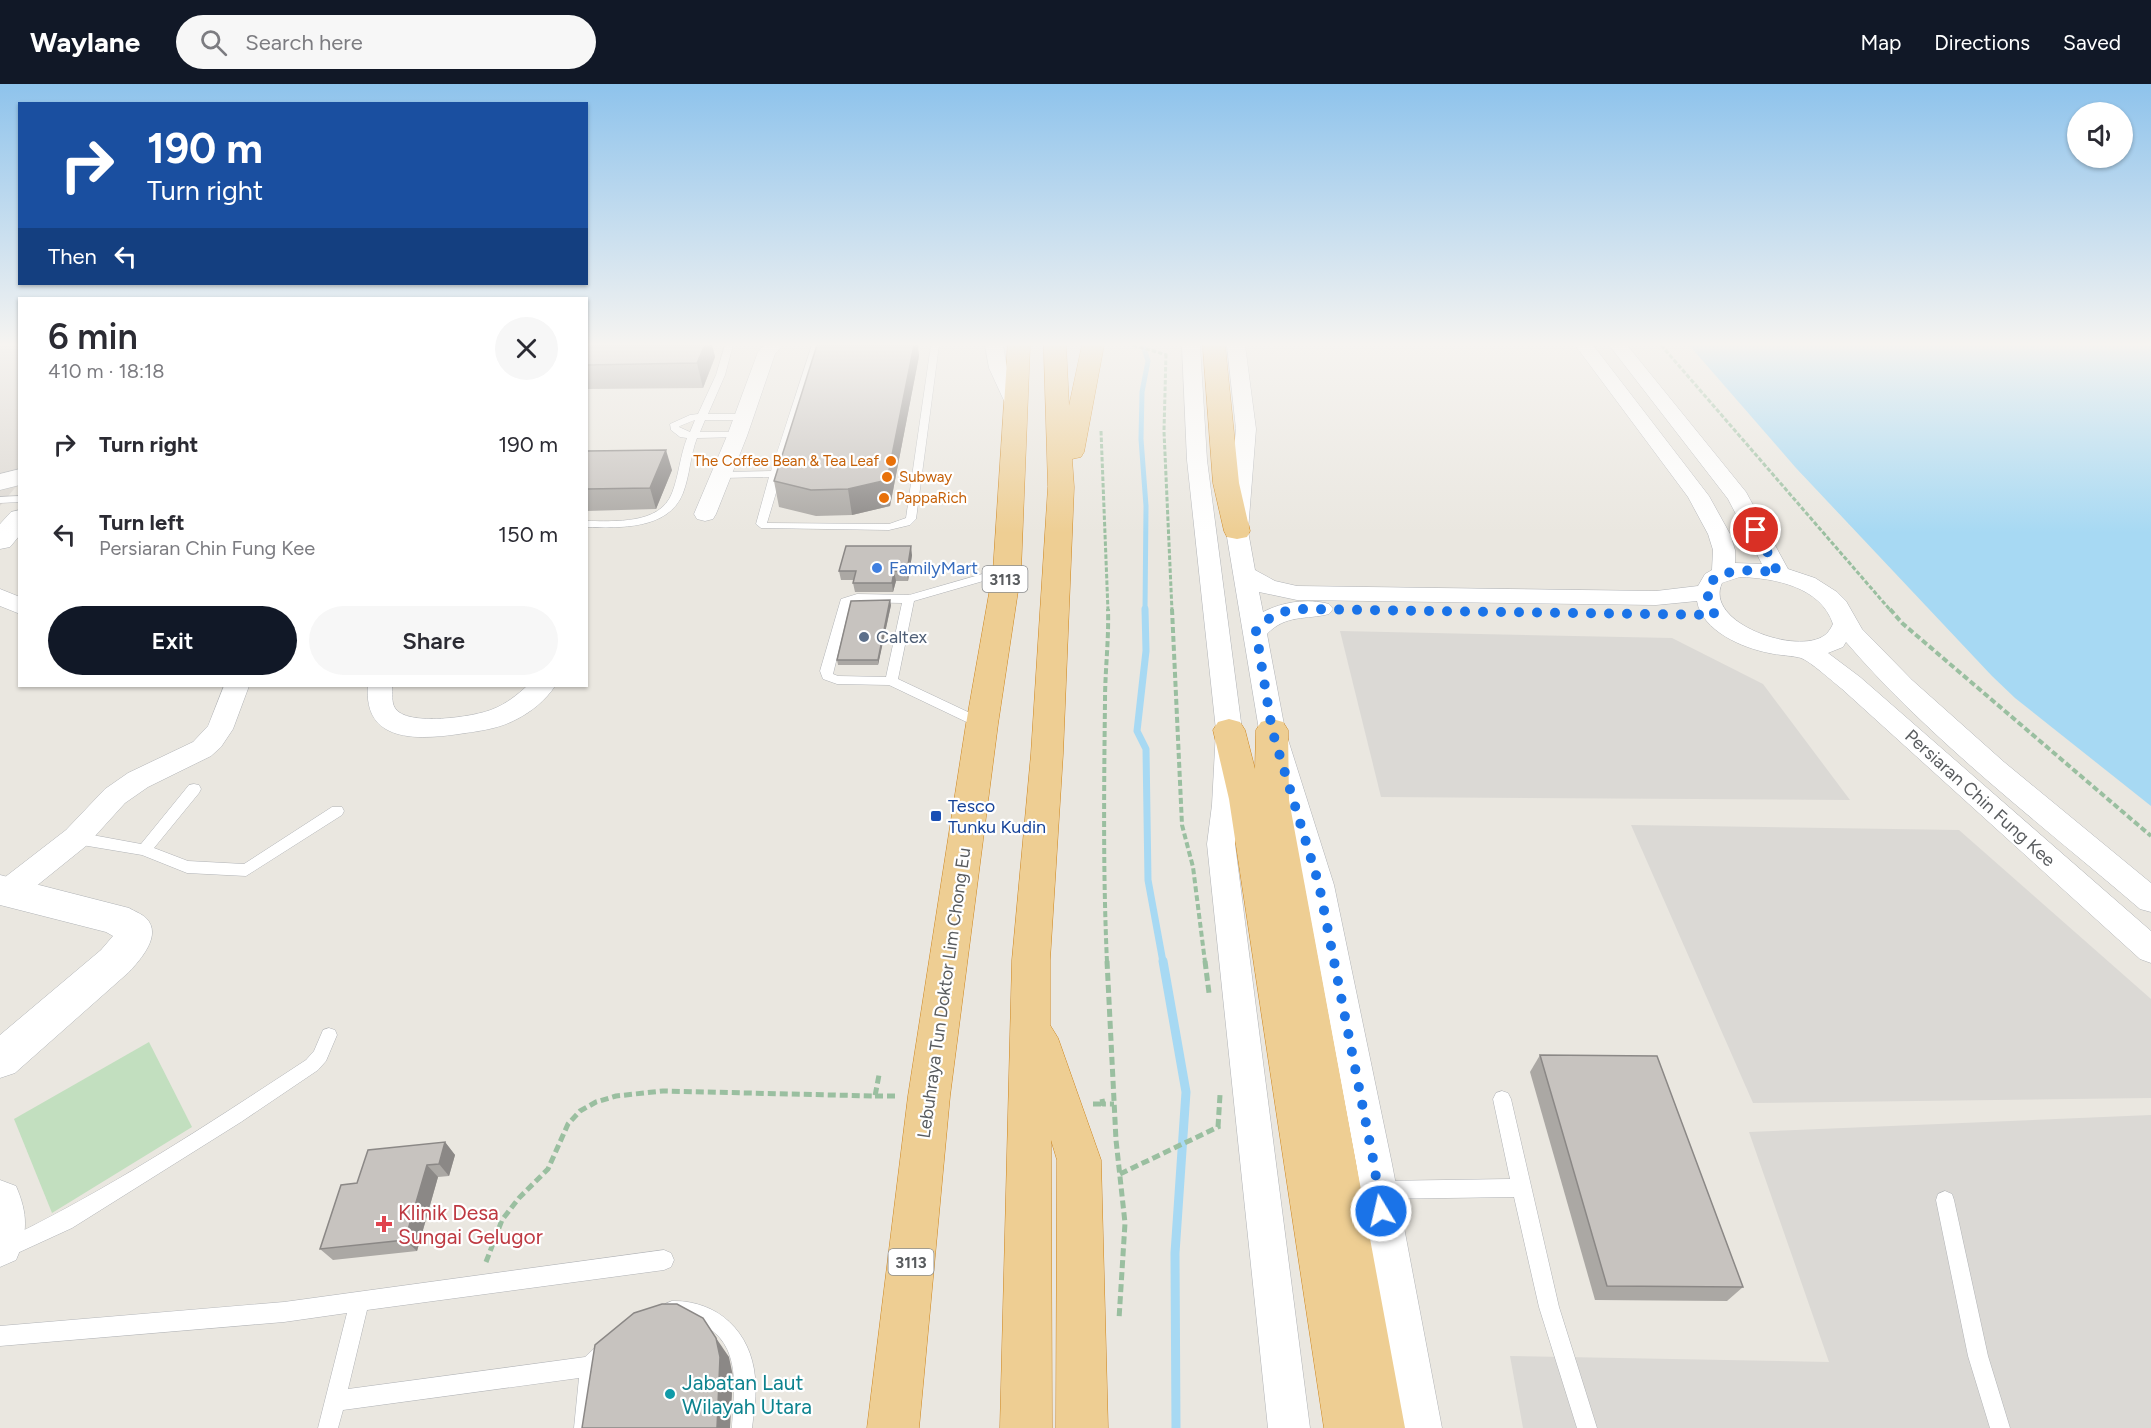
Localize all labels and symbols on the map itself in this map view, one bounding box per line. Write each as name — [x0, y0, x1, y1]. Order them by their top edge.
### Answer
place label: The Coffee Bean & Tea Leaf — [693, 452, 879, 470]
marker: The Coffee Bean & Tea Leaf — [884, 454, 898, 468]
place label: Subway — [899, 468, 952, 486]
marker: Subway — [880, 470, 894, 484]
place label: PappaRich — [896, 489, 967, 507]
marker: PappaRich — [877, 491, 891, 505]
pin — [1730, 504, 1781, 555]
place label: FamilyMart — [889, 557, 978, 579]
marker: FamilyMart — [870, 561, 884, 575]
road number: 3113 — [982, 566, 1028, 592]
place label: Caltex — [876, 626, 928, 648]
marker: Caltex — [857, 630, 871, 644]
street label: Persiaran Chin Fung Kee — [1900, 725, 2060, 871]
place label: Tesco Tunku Kudin — [948, 795, 1046, 838]
marker: Tesco Tunku Kudin — [929, 809, 943, 823]
street label: Lebuhraya Tun Doktor Lim Chong Eu — [913, 846, 975, 1140]
position arrow — [1349, 1179, 1413, 1243]
place label: Klinik Desa Sungai Gelugor — [398, 1200, 543, 1249]
marker: Klinik Desa Sungai Gelugor — [375, 1215, 393, 1233]
road number: 3113 — [888, 1249, 934, 1275]
place label: Jabatan Laut Wilayah Utara — [682, 1370, 812, 1419]
marker: Jabatan Laut Wilayah Utara — [663, 1387, 677, 1401]

